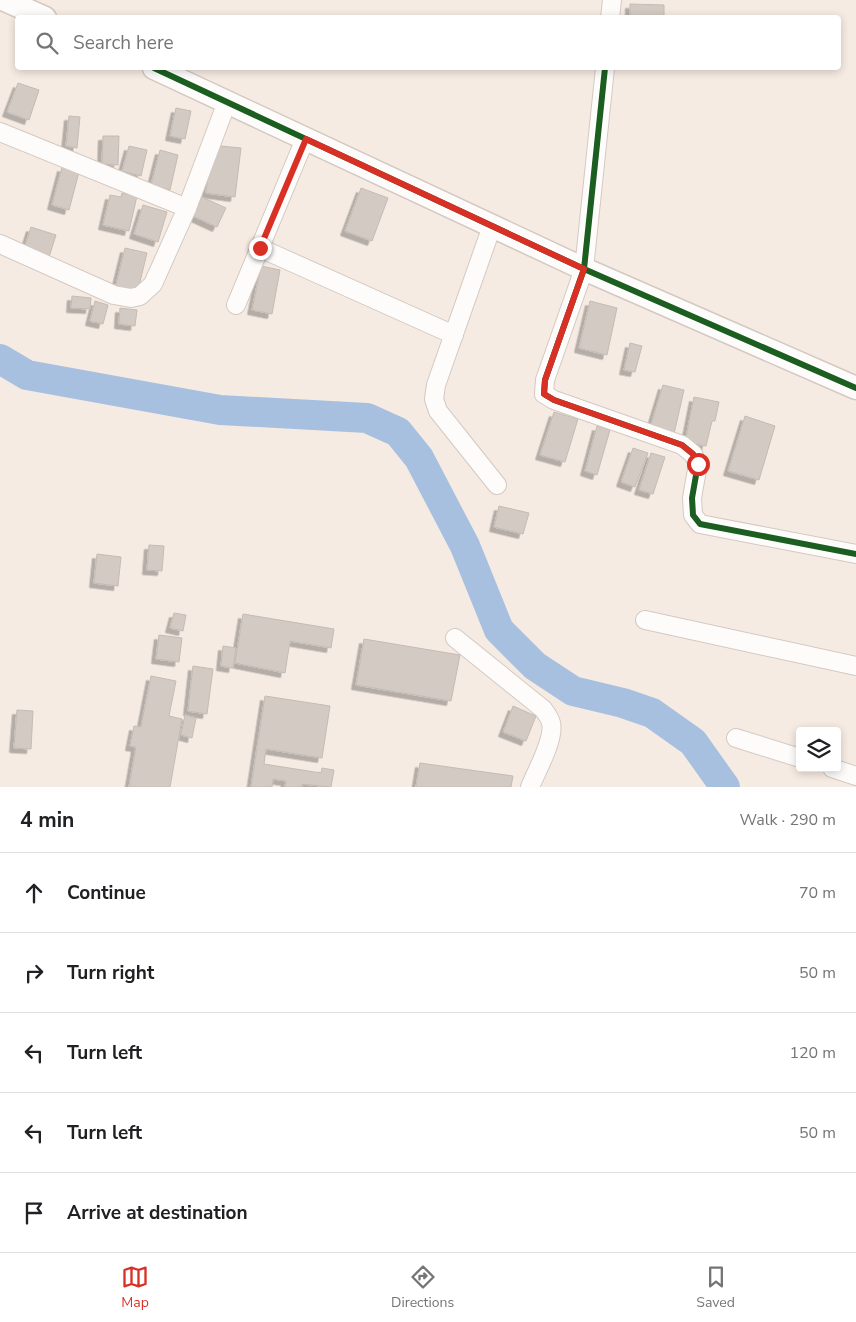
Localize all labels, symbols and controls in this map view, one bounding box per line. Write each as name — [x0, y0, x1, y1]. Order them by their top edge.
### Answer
search box — [15, 15, 841, 70]
icon: search — [33, 29, 61, 57]
text: Search here — [73, 30, 174, 56]
route end — [249, 237, 272, 260]
route start — [687, 453, 710, 476]
map controls — [796, 727, 841, 772]
button: layers — [796, 727, 841, 772]
text: 4 min — [20, 806, 74, 834]
text: Walk · 290 m — [740, 809, 836, 831]
icon: ahead — [20, 879, 48, 907]
text: Continue — [67, 880, 146, 906]
text: 70 m — [799, 882, 836, 904]
icon: right — [20, 959, 48, 987]
text: Turn right — [67, 960, 154, 986]
text: 50 m — [799, 962, 836, 984]
icon: left — [20, 1039, 48, 1067]
text: Turn left — [67, 1040, 142, 1066]
text: 120 m — [789, 1042, 836, 1064]
icon: left — [20, 1119, 48, 1147]
text: Turn left — [67, 1120, 142, 1146]
text: 50 m — [799, 1122, 836, 1144]
icon: arrive — [20, 1199, 48, 1227]
text: Arrive at destination — [67, 1200, 248, 1226]
tab: Map — [121, 1263, 149, 1312]
tab: Directions — [391, 1263, 454, 1312]
tab: Saved — [696, 1263, 735, 1312]

